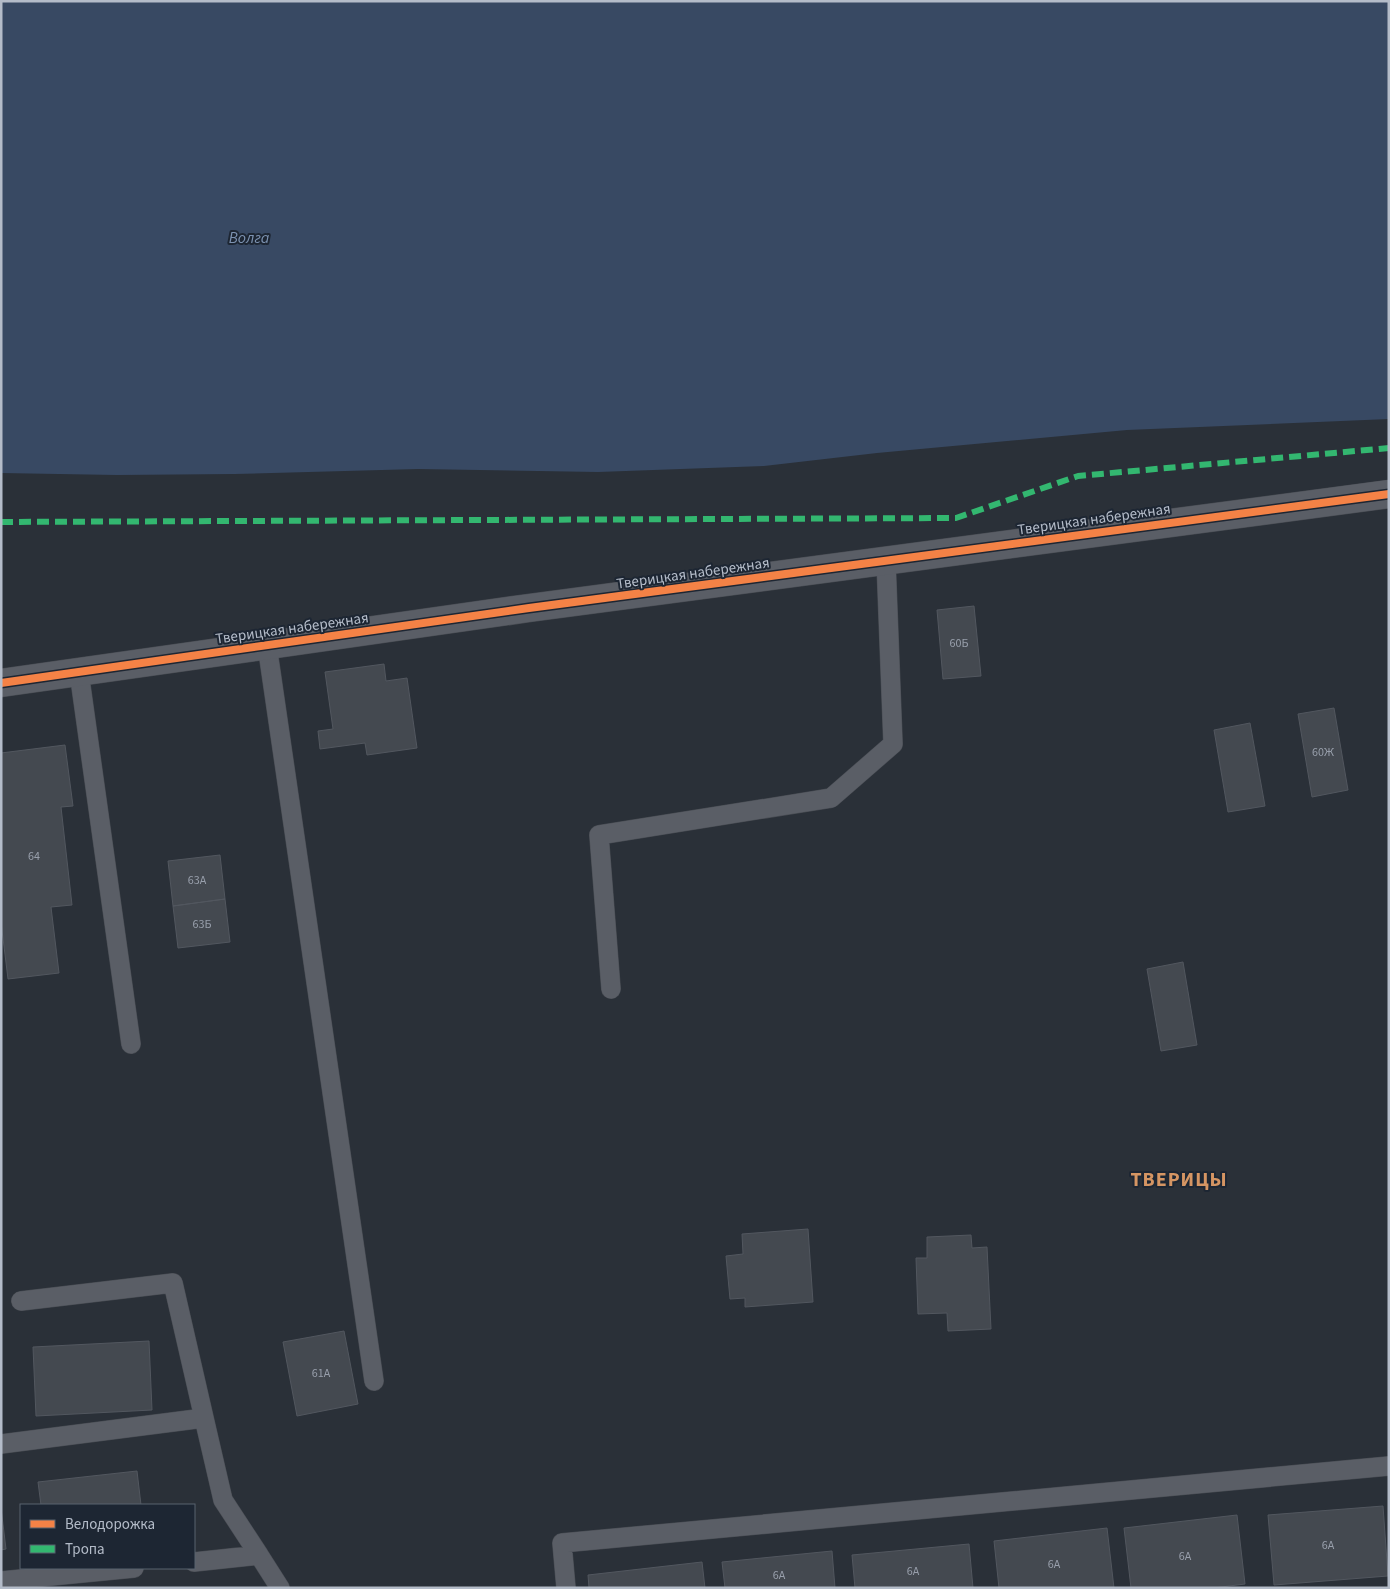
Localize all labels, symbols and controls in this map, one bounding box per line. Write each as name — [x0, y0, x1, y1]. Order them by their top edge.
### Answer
water label: Волга — [229, 227, 270, 249]
street label: Тверицкая набережная — [1016, 498, 1172, 541]
street label: Тверицкая набережная — [615, 552, 771, 595]
street label: Тверицкая набережная — [214, 607, 370, 650]
house number: 60Б — [950, 635, 968, 652]
house number: 60Ж — [1312, 744, 1334, 761]
house number: 64 — [28, 848, 40, 865]
house number: 63А — [188, 872, 207, 889]
house number: 63Б — [193, 916, 211, 933]
district label: ТВЕРИЦЫ — [1131, 1166, 1228, 1194]
house number: 61А — [312, 1365, 331, 1382]
legend — [20, 1504, 195, 1569]
text: Велодорожка — [65, 1514, 155, 1535]
house number: 6А — [1322, 1537, 1335, 1554]
text: Тропа — [65, 1539, 105, 1560]
house number: 6А — [1179, 1548, 1192, 1565]
house number: 6А — [1048, 1556, 1061, 1573]
house number: 6А — [907, 1563, 920, 1580]
house number: 6А — [773, 1567, 786, 1584]

